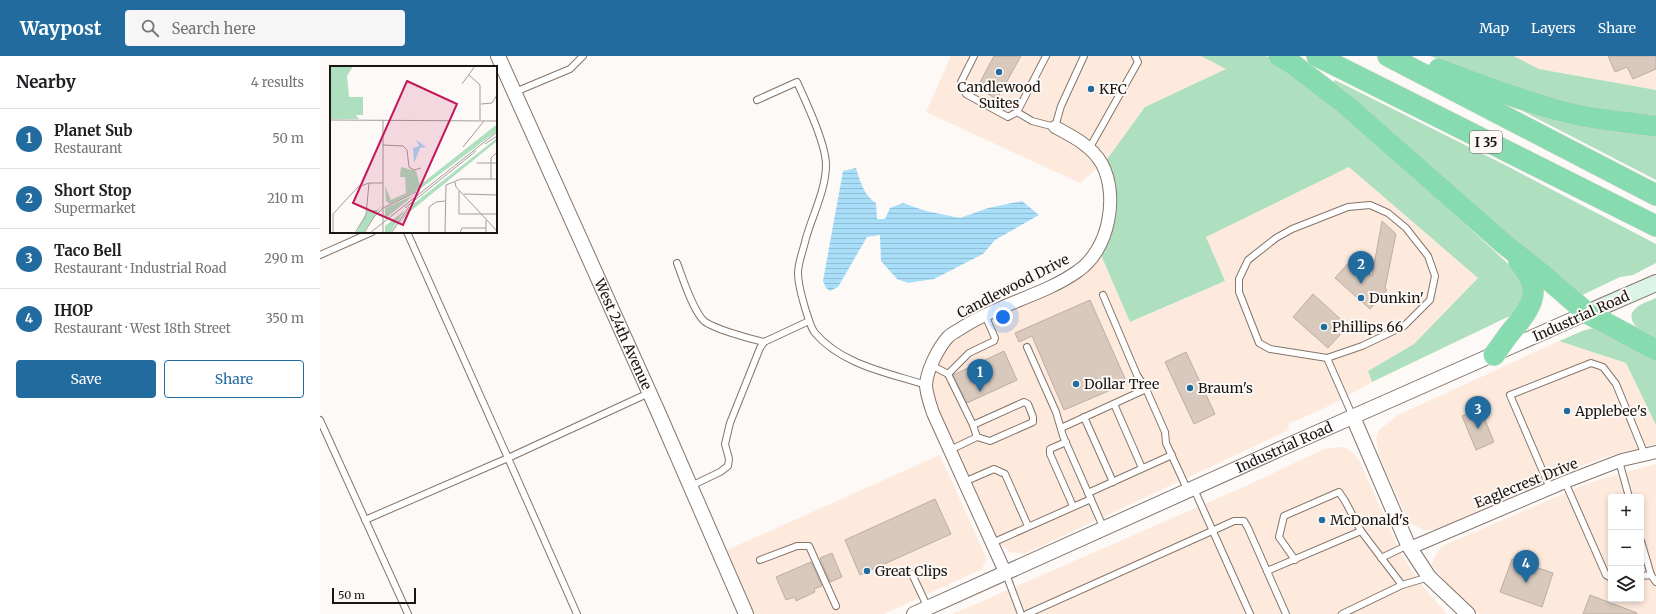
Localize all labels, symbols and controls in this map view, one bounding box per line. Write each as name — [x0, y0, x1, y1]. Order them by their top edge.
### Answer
search box — [125, 10, 405, 46]
text: Waypost — [20, 16, 101, 40]
icon: search — [139, 17, 161, 39]
text: Search here — [171, 19, 255, 38]
text: Map — [1479, 19, 1509, 37]
text: Layers — [1531, 19, 1576, 37]
text: Share — [1598, 19, 1636, 37]
inset map — [330, 66, 497, 233]
marker: Candlewood Suites — [994, 67, 1004, 77]
text: Nearby — [16, 71, 76, 93]
text: 4 results — [251, 74, 304, 91]
place label: Candlewood Suites — [957, 78, 1041, 112]
place label: KFC — [1099, 80, 1127, 98]
marker: KFC — [1086, 84, 1096, 94]
text: Planet Sub — [54, 121, 132, 140]
text: 1 — [26, 130, 32, 147]
text: 50 m — [272, 130, 304, 147]
road number: I 35 — [1470, 131, 1502, 153]
text: Restaurant — [54, 140, 122, 157]
text: Short Stop — [54, 181, 132, 200]
text: 2 — [25, 190, 33, 207]
text: 210 m — [267, 190, 304, 207]
text: Supermarket — [54, 200, 136, 217]
text: Taco Bell — [54, 241, 122, 260]
text: 3 — [25, 250, 33, 267]
text: 290 m — [264, 250, 304, 267]
street label: Candlewood Drive — [954, 250, 1072, 322]
pin: 2 — [1348, 251, 1374, 284]
text: Restaurant · Industrial Road — [54, 260, 227, 277]
street label: West 24th Avenue — [590, 275, 656, 393]
street label: Industrial Road — [1530, 286, 1633, 345]
place label: Dunkin' — [1369, 289, 1424, 307]
marker: Dunkin' — [1356, 293, 1366, 303]
text: IHOP — [54, 301, 93, 320]
your location — [993, 307, 1013, 327]
text: 4 — [25, 310, 33, 327]
text: 350 m — [266, 310, 304, 327]
place label: Phillips 66 — [1332, 318, 1403, 336]
text: Restaurant · West 18th Street — [54, 320, 231, 337]
marker: Phillips 66 — [1319, 322, 1329, 332]
pin: 1 — [967, 359, 993, 392]
button: Save — [16, 360, 156, 398]
button: Share — [164, 360, 304, 398]
place label: Dollar Tree — [1084, 375, 1159, 393]
marker: Dollar Tree — [1071, 379, 1081, 389]
place label: Braum's — [1198, 379, 1253, 397]
marker: Braum's — [1185, 383, 1195, 393]
pin: 3 — [1465, 396, 1491, 429]
place label: Applebee's — [1574, 402, 1647, 420]
marker: Applebee's — [1562, 406, 1572, 416]
street label: Industrial Road — [1233, 418, 1336, 477]
street label: Eaglecrest Drive — [1472, 454, 1580, 512]
map controls — [1608, 494, 1644, 602]
button: + — [1608, 494, 1644, 530]
place label: McDonald's — [1330, 511, 1409, 529]
marker: McDonald's — [1317, 515, 1327, 525]
button: − — [1608, 530, 1644, 566]
pin: 4 — [1513, 550, 1539, 583]
place label: Great Clips — [875, 562, 948, 580]
marker: Great Clips — [862, 566, 872, 576]
button: layers — [1608, 566, 1644, 602]
scale bar — [332, 586, 416, 605]
text: 50 m — [338, 588, 365, 602]

